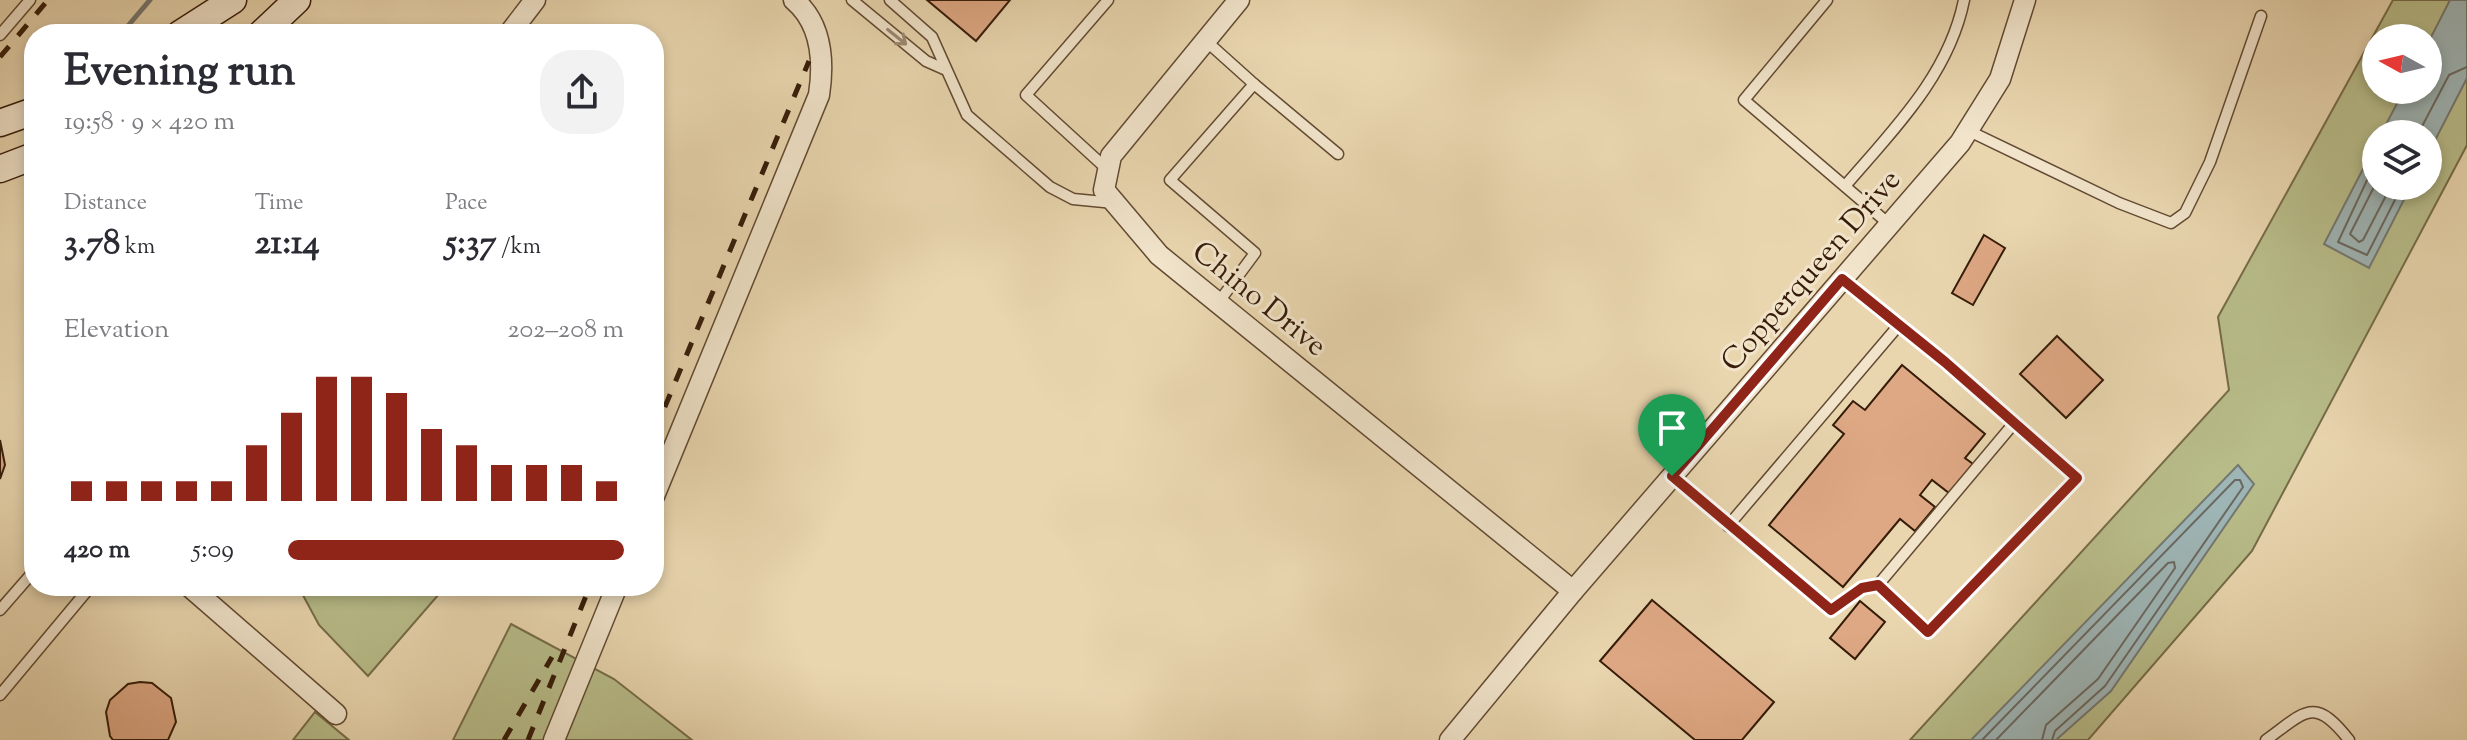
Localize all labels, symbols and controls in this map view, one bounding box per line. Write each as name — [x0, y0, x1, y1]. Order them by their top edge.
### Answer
north arrow — [2362, 24, 2442, 104]
map controls — [2362, 24, 2442, 200]
one-way arrow — [886, 28, 907, 45]
text: Evening run — [64, 42, 296, 105]
button: share — [540, 50, 624, 134]
text: 19:58 · 9 × 420 m — [64, 104, 235, 141]
button: layers — [2362, 120, 2442, 200]
street label: Copperqueen Drive — [1712, 161, 1912, 382]
text: Distance — [64, 188, 147, 220]
text: Time — [255, 188, 304, 220]
text: Pace — [445, 188, 487, 220]
text: 3.78 — [64, 220, 120, 269]
text: 21:14 — [255, 220, 320, 269]
text: 5:37 — [445, 220, 497, 269]
text: km — [120, 232, 155, 264]
text: /km — [497, 232, 541, 264]
street label: Chino Drive — [1182, 232, 1335, 368]
text: Elevation — [64, 312, 169, 349]
text: 202–208 m — [507, 312, 624, 349]
pin — [1638, 394, 1706, 476]
icon: arrive — [1650, 406, 1694, 450]
text: 420 m — [64, 532, 130, 569]
text: 5:09 — [192, 532, 234, 569]

